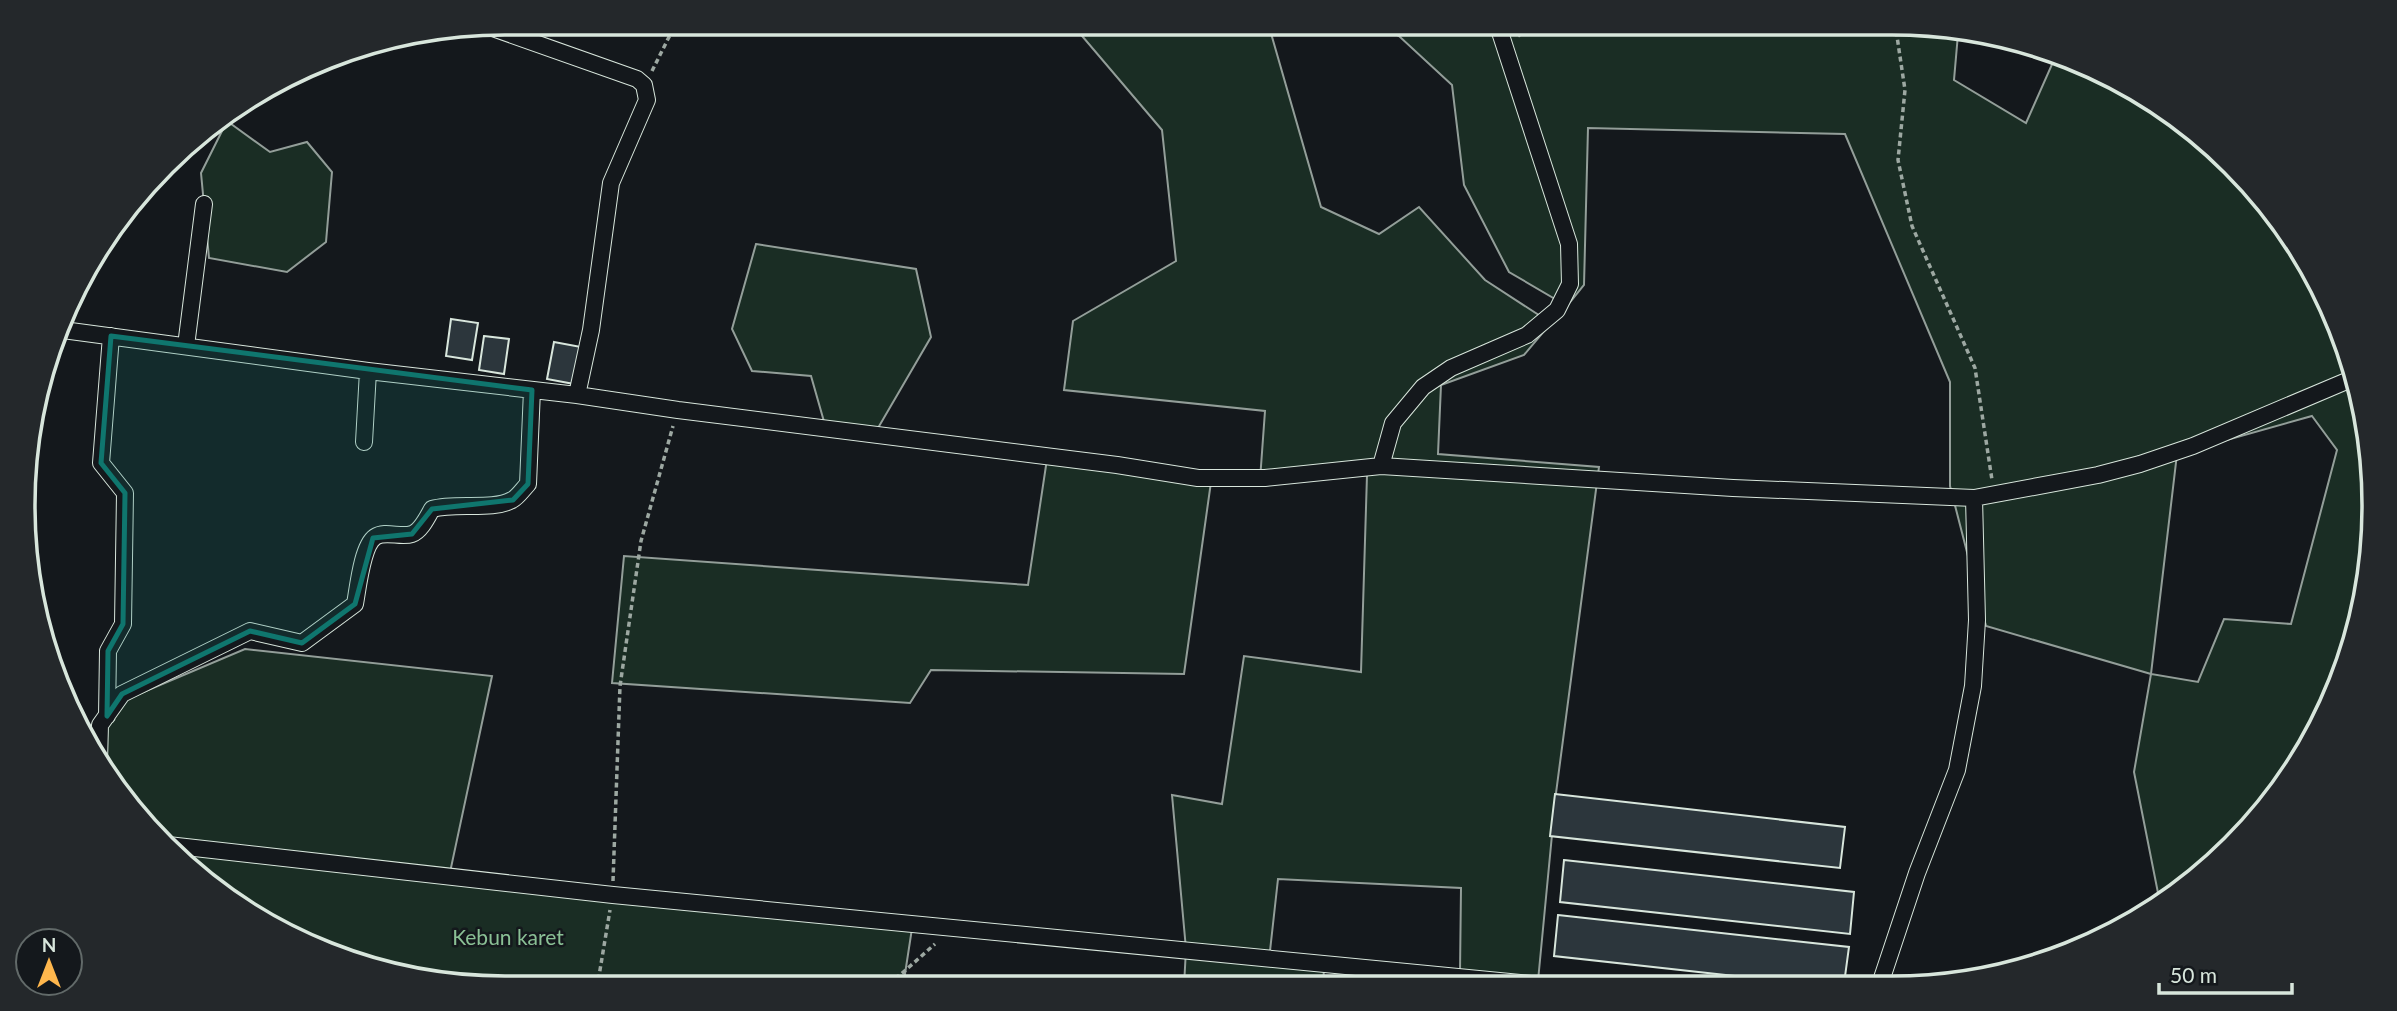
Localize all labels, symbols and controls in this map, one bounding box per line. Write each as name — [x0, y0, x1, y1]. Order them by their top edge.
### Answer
park label: Kebun karet — [452, 924, 564, 949]
north arrow — [14, 927, 84, 997]
text: N — [42, 933, 56, 956]
scale bar — [2159, 951, 2292, 995]
text: 50 m — [2170, 962, 2217, 987]

